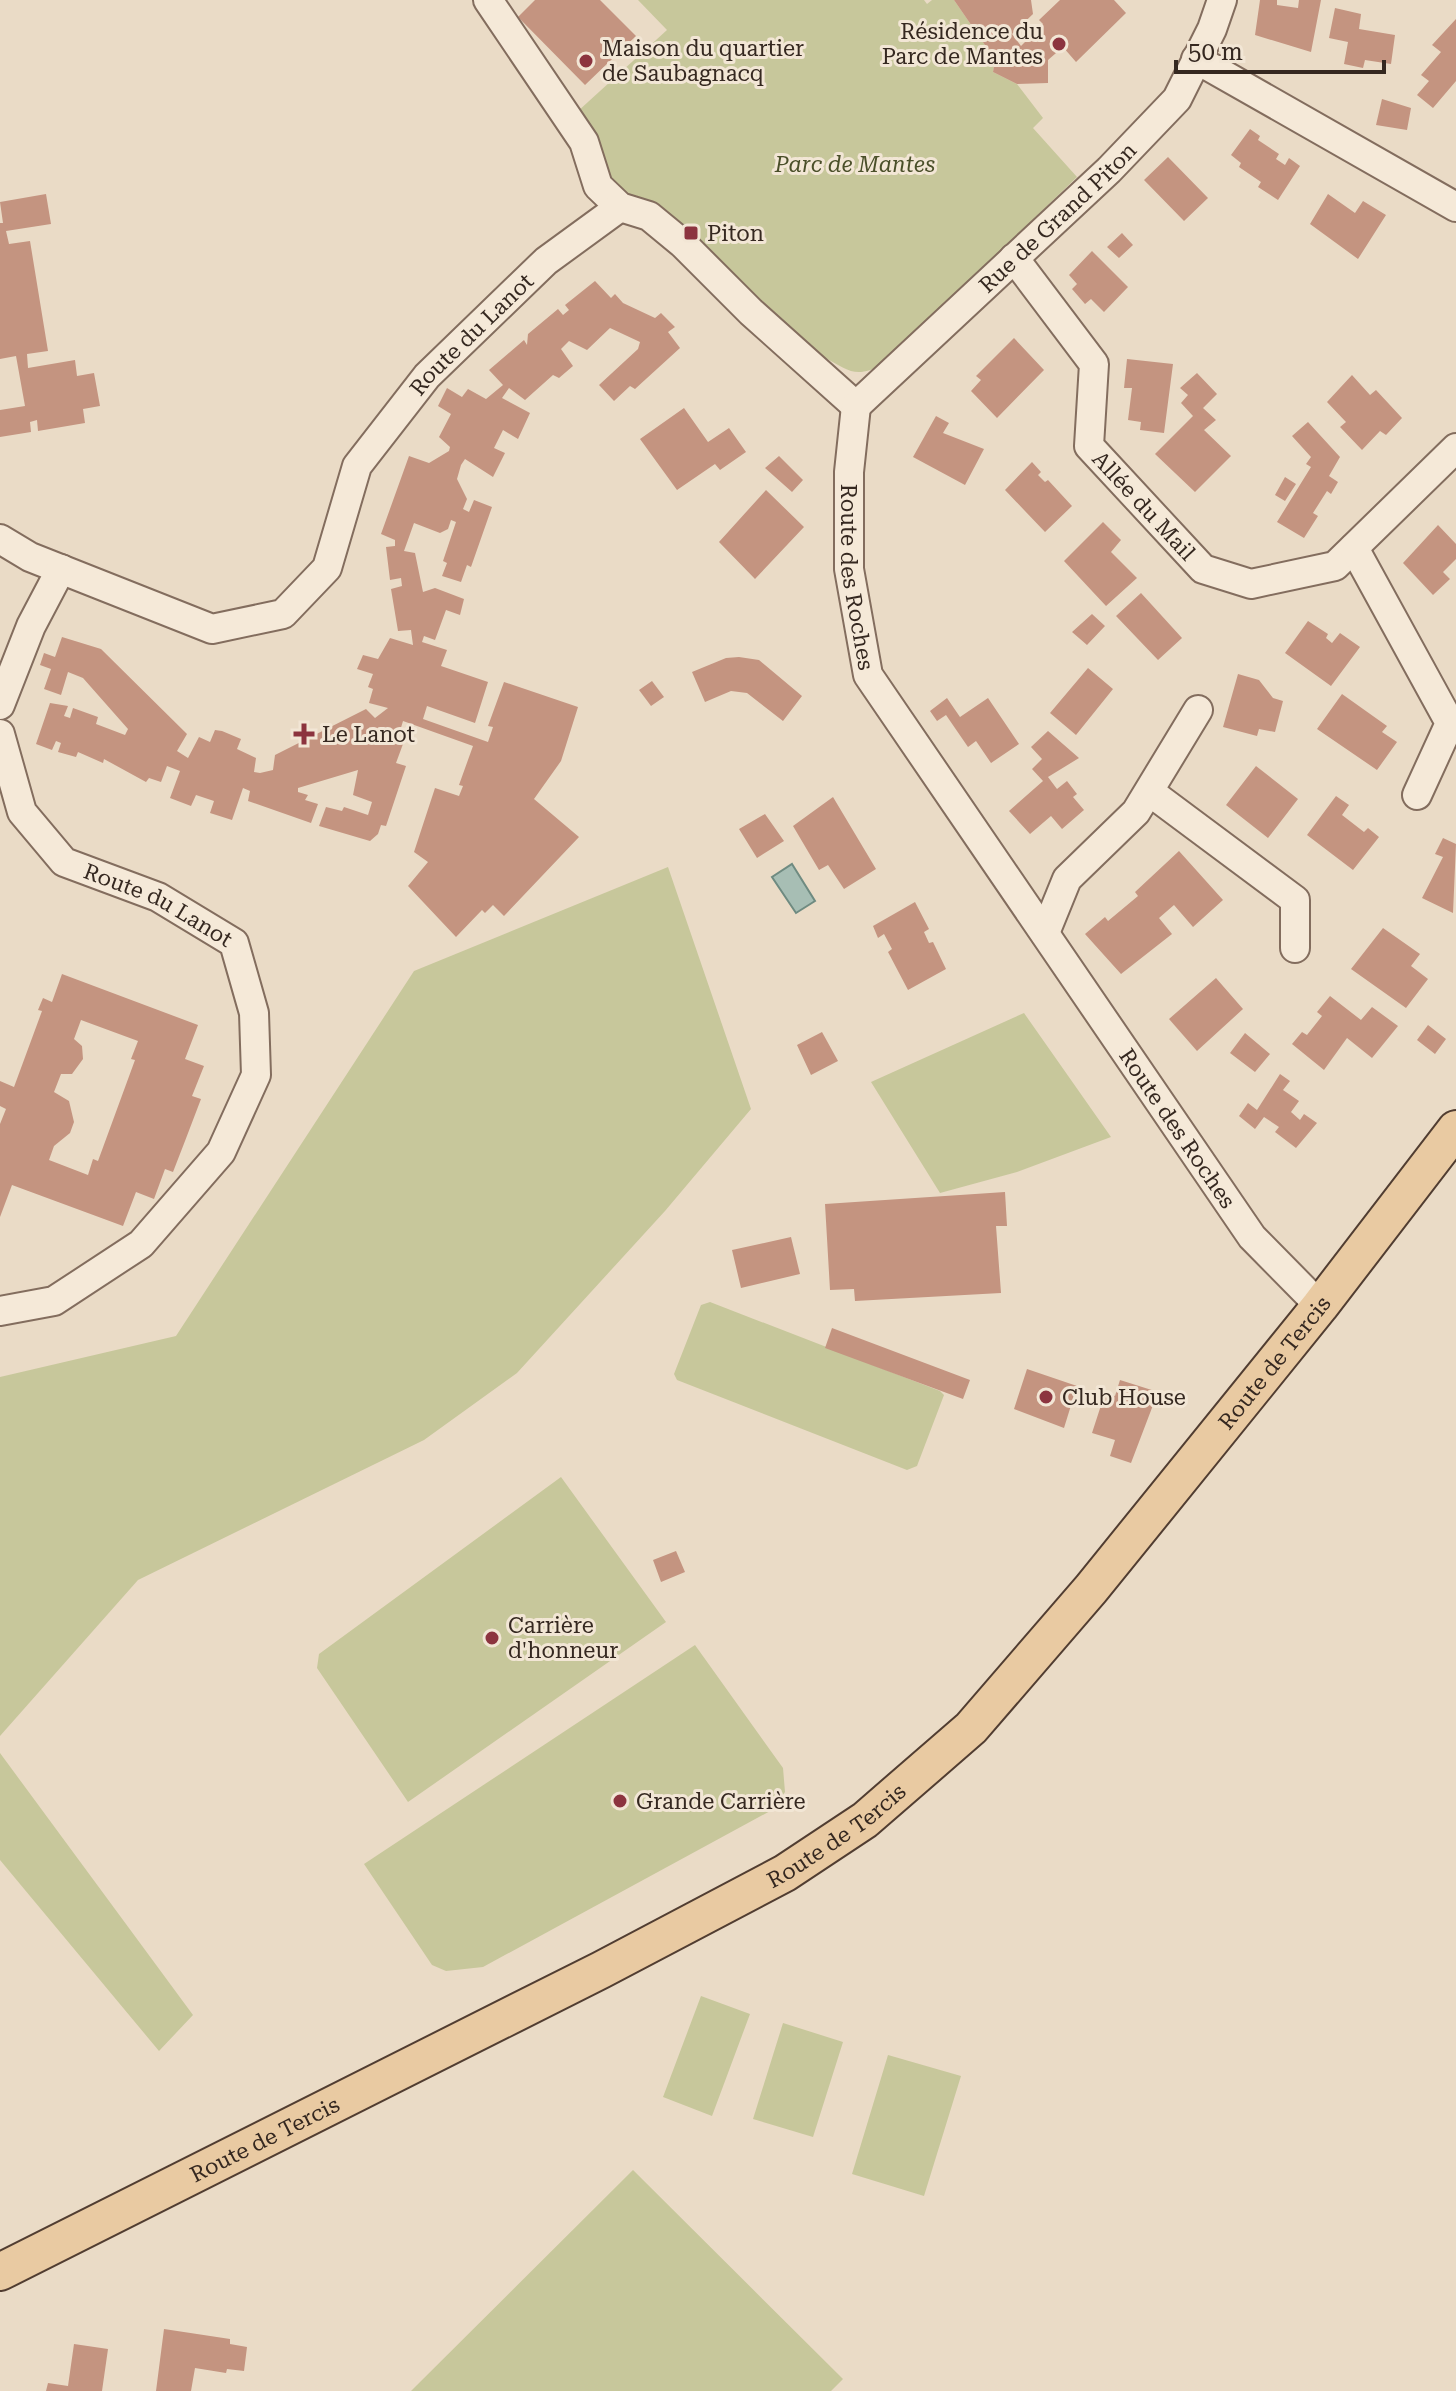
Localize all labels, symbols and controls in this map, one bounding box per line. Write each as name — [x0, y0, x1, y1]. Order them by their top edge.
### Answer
place label: Résidence du Parc de Mantes — [882, 19, 1043, 69]
scale bar — [1176, 24, 1384, 74]
marker: Résidence du Parc de Mantes — [1050, 35, 1068, 53]
place label: Maison du quartier de Saubagnacq — [602, 36, 804, 86]
text: 50 m — [1188, 38, 1243, 66]
marker: Maison du quartier de Saubagnacq — [577, 52, 595, 70]
street label: Rue de Grand Piton — [974, 137, 1141, 297]
park label: Parc de Mantes — [774, 152, 935, 177]
place label: Piton — [707, 221, 764, 246]
marker: Piton — [682, 224, 700, 242]
street label: Route du Lanot — [404, 268, 538, 400]
street label: Allée du Mail — [1088, 446, 1201, 565]
street label: Route des Roches — [836, 484, 879, 672]
place label: Le Lanot — [322, 722, 415, 747]
marker: Le Lanot — [293, 723, 315, 745]
street label: Route du Lanot — [80, 858, 237, 952]
street label: Route des Roches — [1114, 1044, 1241, 1213]
street label: Route de Tercis — [1213, 1291, 1336, 1434]
place label: Club House — [1062, 1385, 1186, 1410]
marker: Club House — [1037, 1388, 1055, 1406]
place label: Carrière d'honneur — [508, 1613, 618, 1663]
marker: Carrière d'honneur — [483, 1629, 501, 1647]
street label: Route de Tercis — [763, 1778, 910, 1893]
place label: Grande Carrière — [636, 1789, 806, 1814]
marker: Grande Carrière — [611, 1792, 629, 1810]
street label: Route de Tercis — [186, 2091, 343, 2187]

